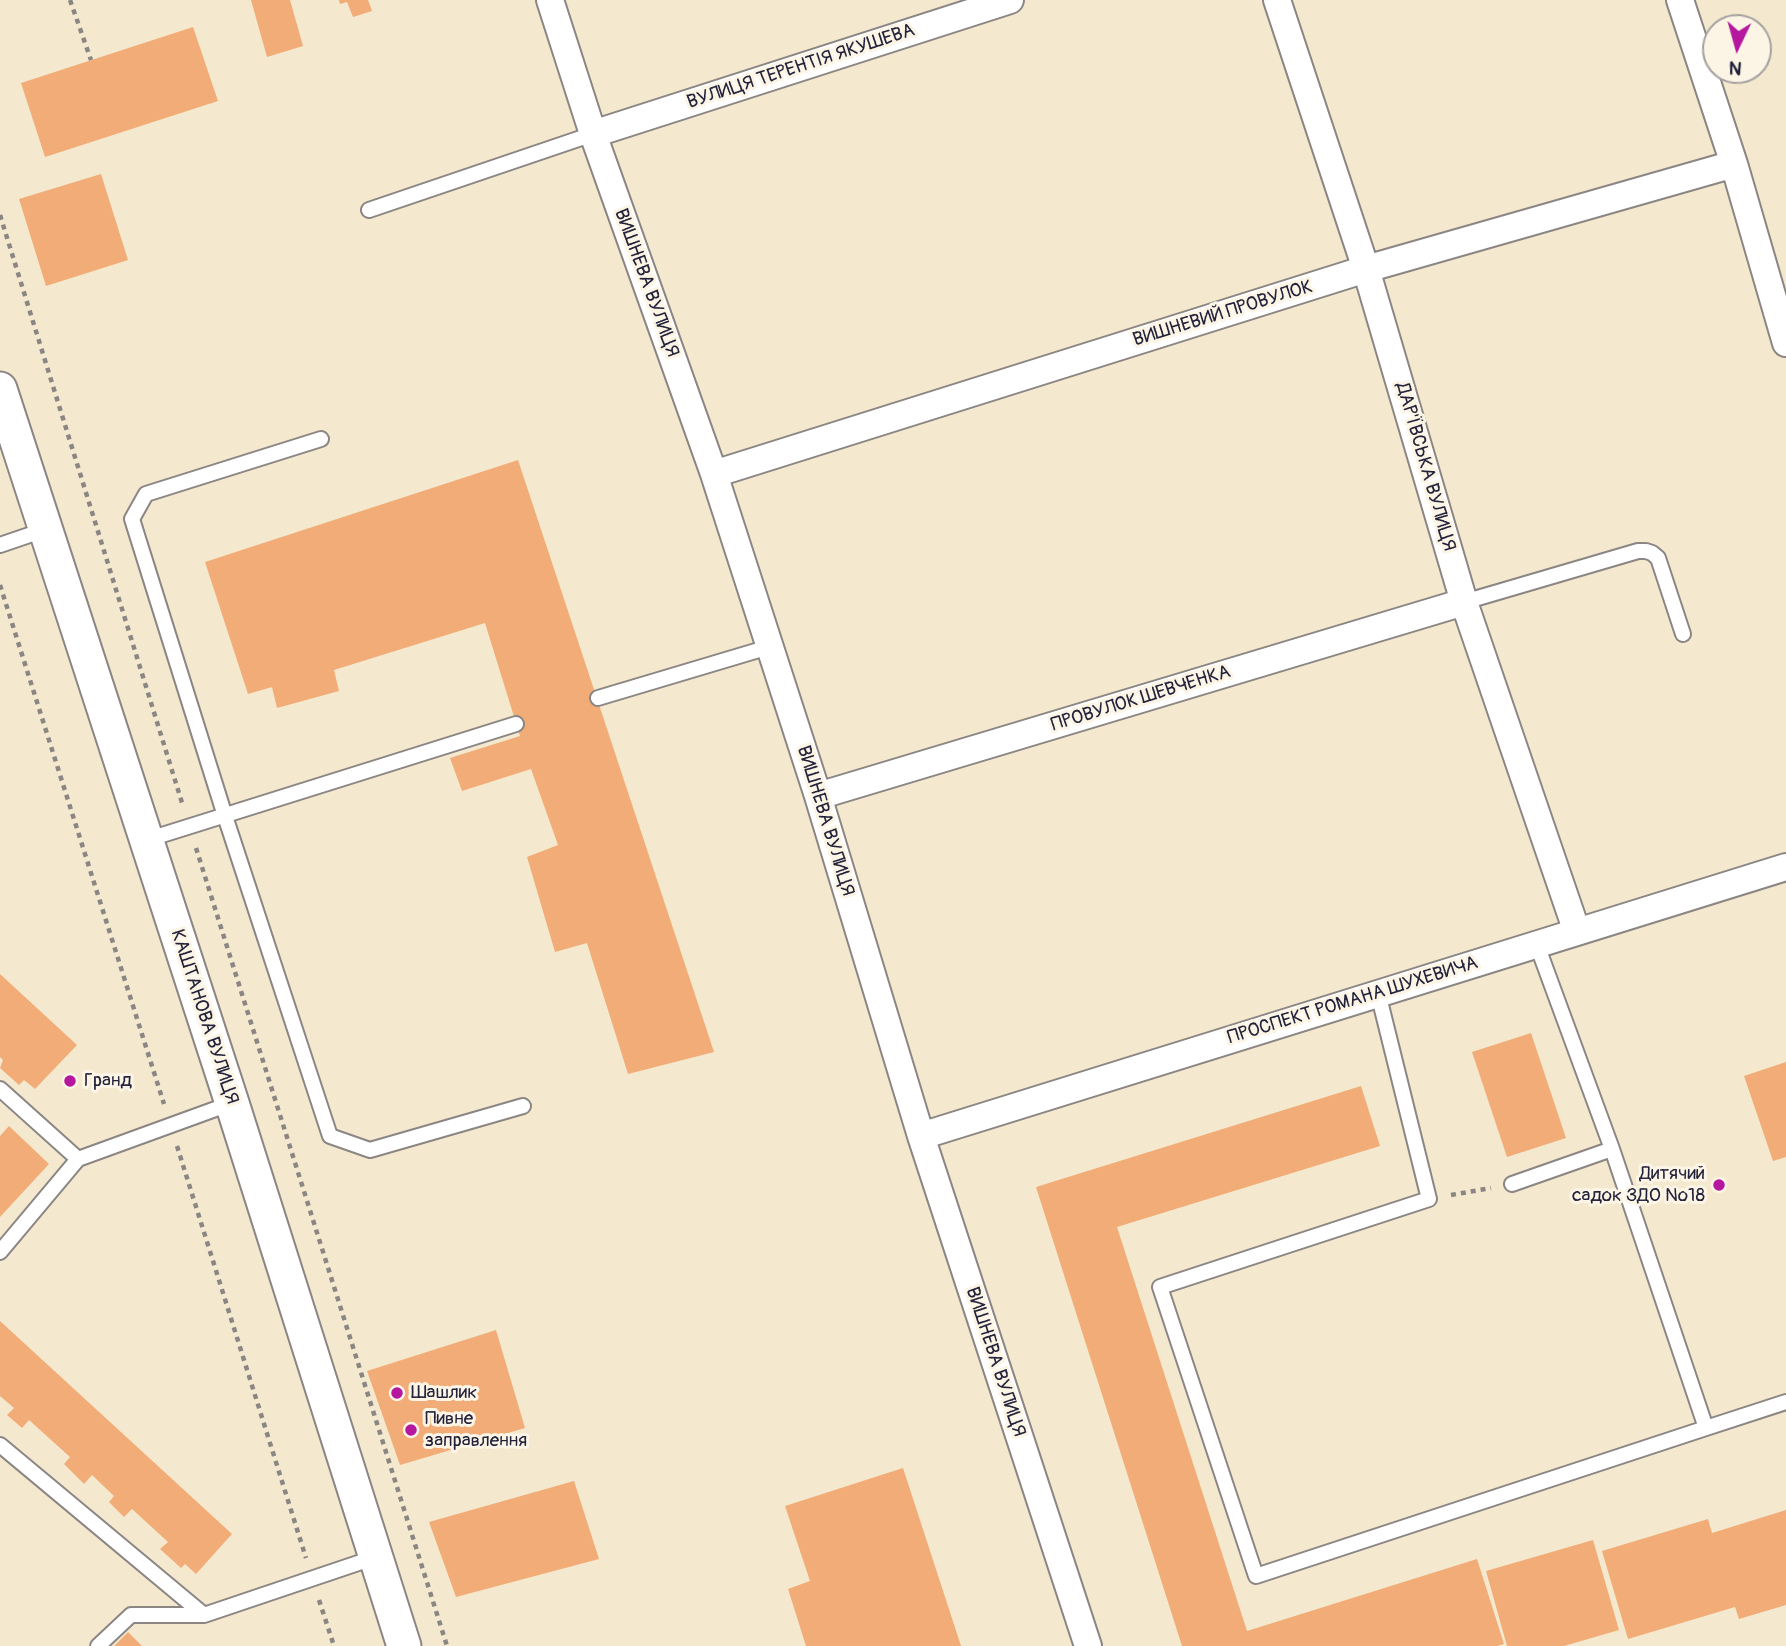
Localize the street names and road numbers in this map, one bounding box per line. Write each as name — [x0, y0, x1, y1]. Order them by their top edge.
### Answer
street label: ВУЛИЦЯ ТЕРЕНТІЯ ЯКУШЕВА — [684, 19, 918, 115]
street label: ВИШНЕВА ВУЛИЦЯ — [609, 206, 683, 360]
street label: ВИШНЕВИЙ ПРОВУЛОК — [1130, 276, 1316, 352]
street label: ДАР'ЇВСЬКА ВУЛИЦЯ — [1390, 380, 1460, 554]
street label: ПРОВУЛОК ШЕВЧЕНКА — [1049, 661, 1233, 737]
street label: ВИШНЕВА ВУЛИЦЯ — [791, 743, 859, 899]
street label: КАШТАНОВА ВУЛИЦЯ — [165, 927, 243, 1107]
street label: ПРОСПЕКТ РОМАНА ШУХЕВИЧА — [1225, 952, 1481, 1050]
street label: ВИШНЕВА ВУЛИЦЯ — [960, 1284, 1030, 1440]

